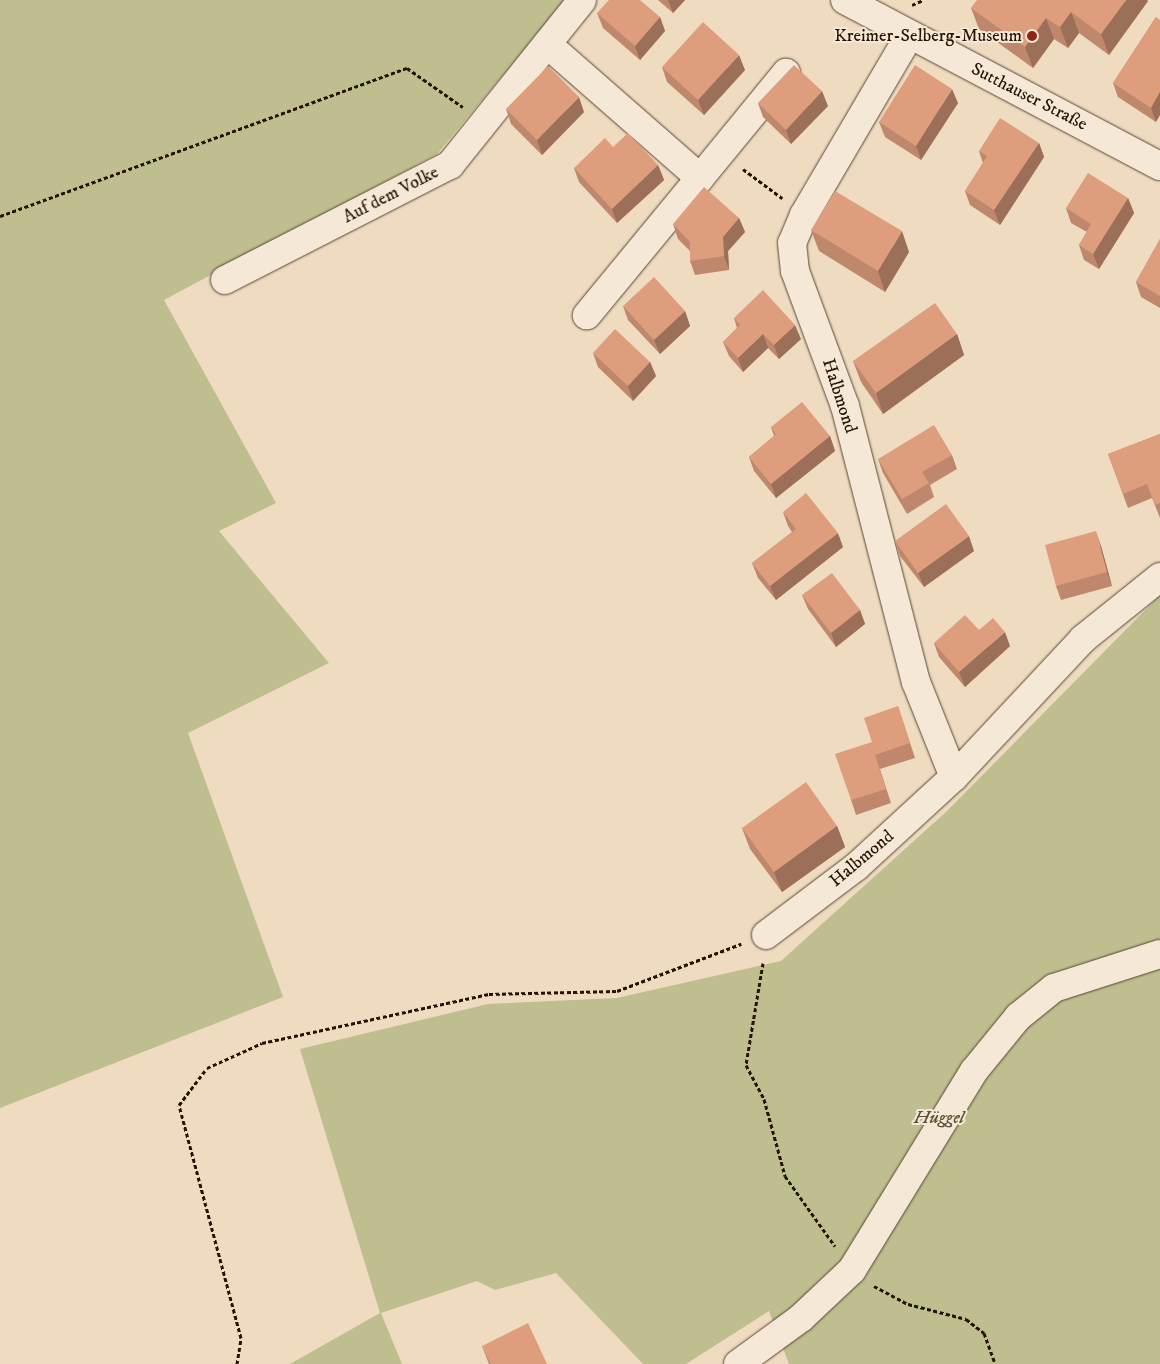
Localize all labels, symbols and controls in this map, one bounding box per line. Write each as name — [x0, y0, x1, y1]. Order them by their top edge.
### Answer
place label: Kreimer-Selberg-Museum — [834, 25, 1022, 47]
marker: Kreimer-Selberg-Museum — [1026, 30, 1038, 42]
street label: Sutthauser Straße — [967, 58, 1091, 136]
street label: Auf dem Volke — [340, 162, 442, 228]
street label: Halbmond — [817, 356, 861, 436]
street label: Halbmond — [826, 826, 898, 892]
park label: Hüggel — [914, 1107, 964, 1129]

